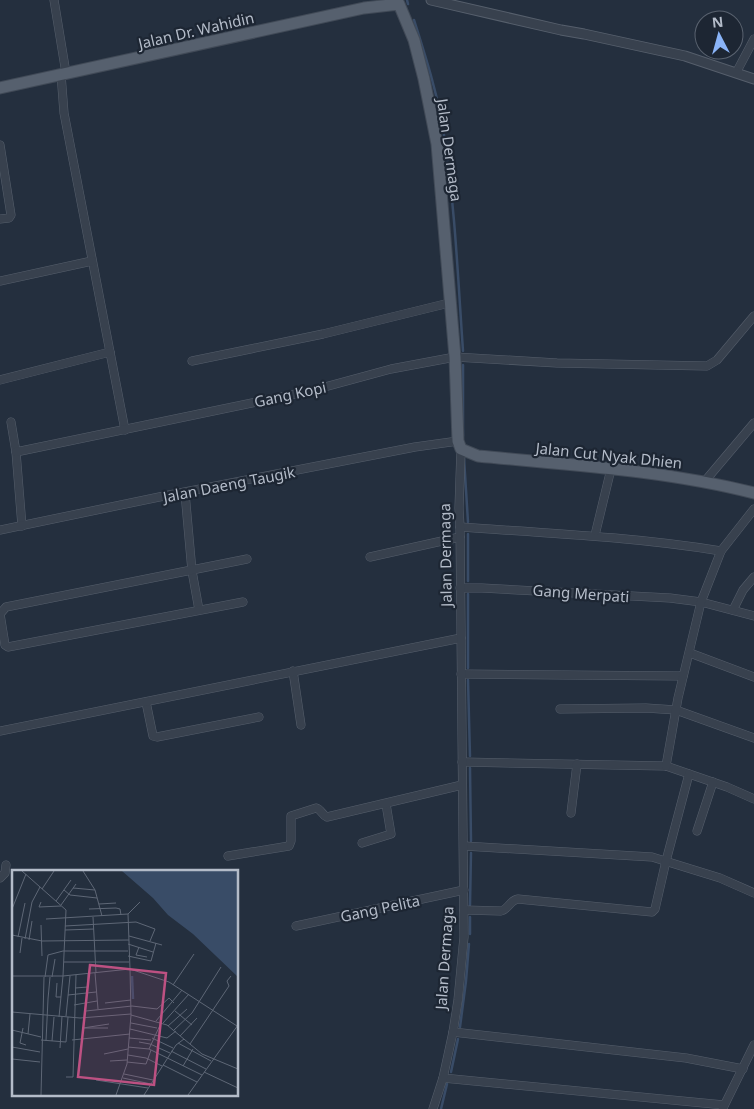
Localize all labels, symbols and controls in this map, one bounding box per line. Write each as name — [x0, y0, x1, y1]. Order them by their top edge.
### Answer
street label: Jalan Dr. Wahidin — [134, 7, 256, 53]
north arrow — [694, 10, 744, 60]
text: N — [711, 12, 724, 32]
street label: Jalan Dermaga — [433, 95, 467, 203]
street label: Gang Kopi — [252, 377, 328, 411]
street label: Jalan Cut Nyak Dhien — [533, 437, 683, 473]
street label: Jalan Daeng Taugik — [159, 461, 297, 507]
street label: Jalan Dermaga — [434, 503, 456, 609]
street label: Gang Merpati — [532, 580, 630, 606]
inset map — [12, 870, 239, 1096]
street label: Gang Pelita — [338, 890, 422, 926]
street label: Jalan Dermaga — [430, 906, 458, 1012]

